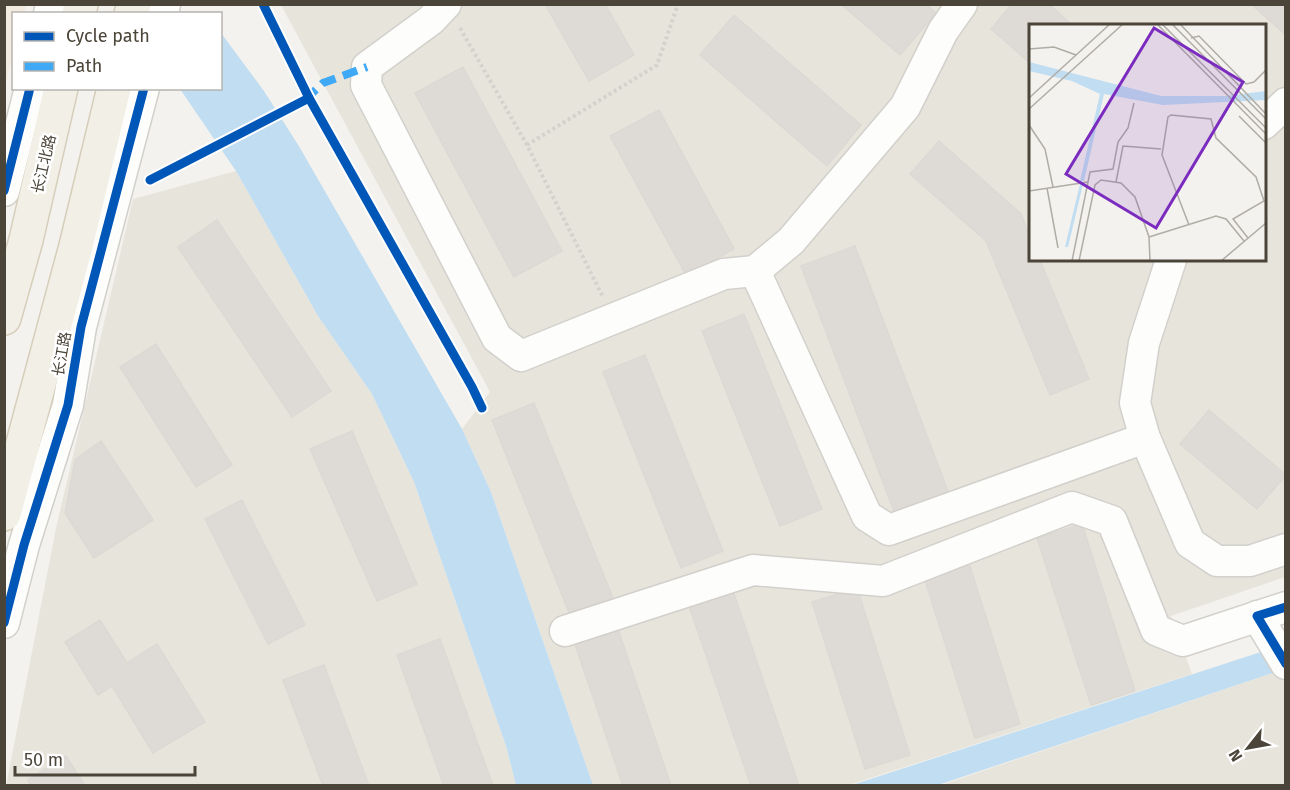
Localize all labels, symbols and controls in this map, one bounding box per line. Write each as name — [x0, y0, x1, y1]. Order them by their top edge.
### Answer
legend — [12, 12, 222, 90]
inset map — [1029, 24, 1266, 261]
text: Cycle path — [66, 25, 150, 47]
text: Path — [66, 55, 102, 77]
street label: 长江北路 — [28, 133, 60, 195]
street label: 长江路 — [49, 330, 75, 378]
north arrow — [1218, 718, 1278, 778]
scale bar — [15, 739, 195, 777]
text: N — [1225, 746, 1246, 765]
text: 50 m — [24, 749, 63, 771]

